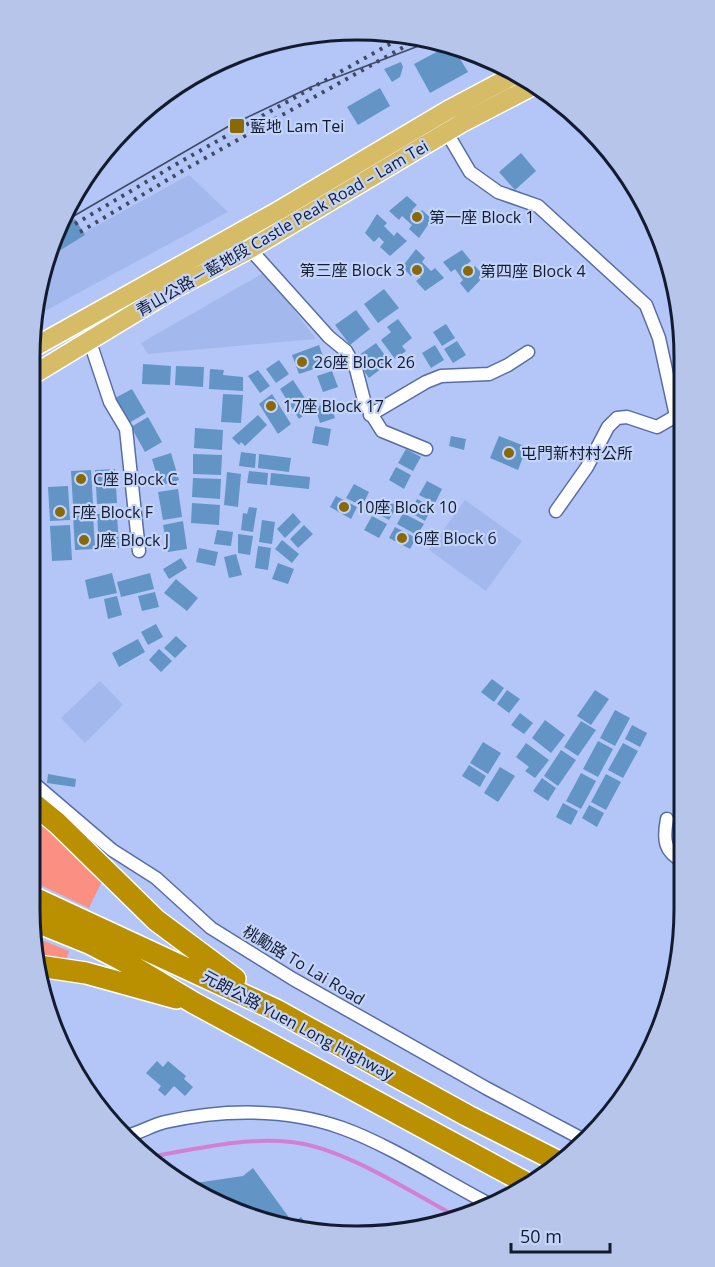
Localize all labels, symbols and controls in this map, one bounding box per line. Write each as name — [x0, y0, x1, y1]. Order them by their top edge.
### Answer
place label: 藍地 Lam Tei — [250, 115, 344, 137]
marker: 藍地 Lam Tei — [228, 117, 246, 135]
street label: 青山公路－藍地段 Castle Peak Road – Lam Tei — [132, 135, 432, 321]
place label: 第一座 Block 1 — [429, 206, 535, 228]
marker: 第一座 Block 1 — [410, 210, 424, 224]
place label: 第三座 Block 3 — [299, 259, 405, 281]
place label: 第四座 Block 4 — [480, 260, 586, 282]
marker: 第三座 Block 3 — [410, 263, 424, 277]
marker: 第四座 Block 4 — [461, 264, 475, 278]
place label: 26座 Block 26 — [314, 351, 415, 373]
marker: 26座 Block 26 — [295, 355, 309, 369]
place label: 17座 Block 17 — [283, 395, 384, 417]
marker: 17座 Block 17 — [264, 399, 278, 413]
place label: 屯門新村村公所 — [521, 442, 633, 464]
marker: 屯門新村村公所 — [502, 446, 516, 460]
place label: C座 Block C — [93, 468, 178, 490]
marker: C座 Block C — [74, 472, 88, 486]
place label: 10座 Block 10 — [356, 496, 457, 518]
marker: 10座 Block 10 — [337, 500, 351, 514]
place label: F座 Block F — [72, 501, 153, 523]
marker: F座 Block F — [53, 505, 67, 519]
place label: 6座 Block 6 — [414, 527, 497, 549]
place label: J座 Block J — [94, 529, 169, 551]
marker: 6座 Block 6 — [395, 531, 409, 545]
marker: J座 Block J — [77, 533, 91, 547]
street label: 桃勵路 To Lai Road — [239, 920, 369, 1010]
street label: 元朗公路 Yuen Long Highway — [198, 965, 399, 1085]
scale bar — [511, 1216, 610, 1254]
text: 50 m — [520, 1224, 562, 1248]

